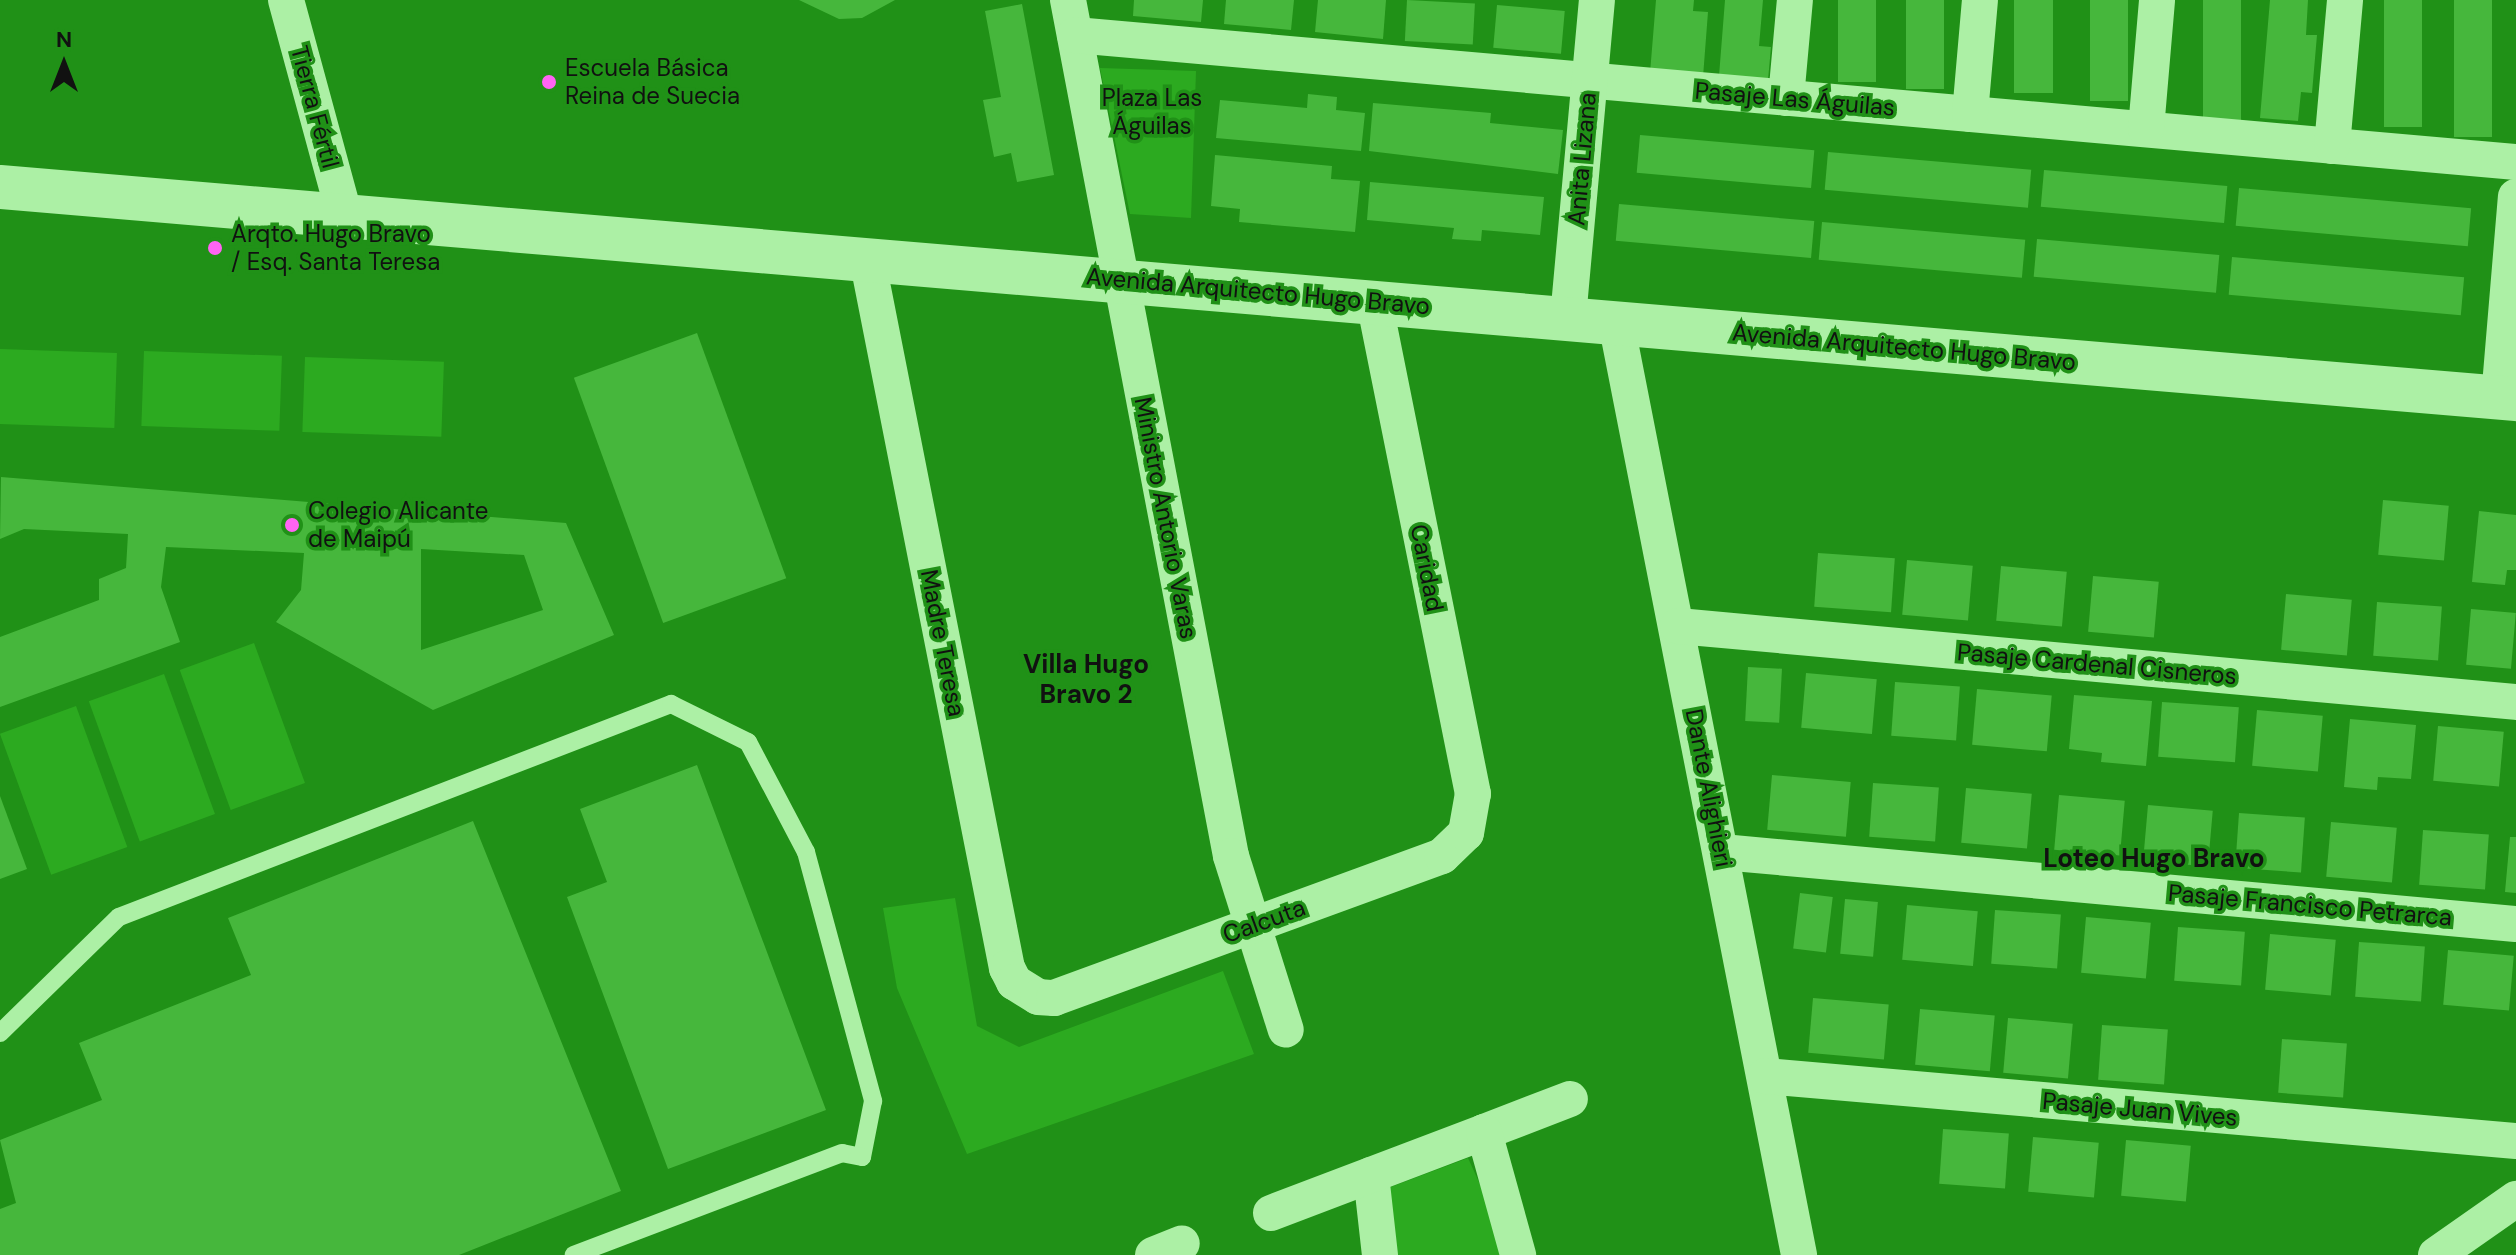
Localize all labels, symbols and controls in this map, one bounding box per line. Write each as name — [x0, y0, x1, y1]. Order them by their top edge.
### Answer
north arrow — [24, 24, 104, 104]
text: N — [56, 25, 72, 54]
street label: Tierra Fértil — [285, 43, 345, 171]
place label: Escuela Básica Reina de Suecia — [565, 54, 740, 110]
marker: Escuela Básica Reina de Suecia — [540, 73, 558, 91]
street label: Pasaje Las Águilas — [1694, 76, 1896, 122]
park label: Plaza Las Águilas — [1102, 84, 1202, 140]
street label: Anita Lizana — [1562, 91, 1602, 227]
place label: Arqto. Hugo Bravo / Esq. Santa Teresa — [231, 220, 440, 276]
marker: Arqto. Hugo Bravo / Esq. Santa Teresa — [206, 239, 224, 257]
street label: Avenida Arquitecto Hugo Bravo — [1085, 262, 1431, 320]
street label: Avenida Arquitecto Hugo Bravo — [1731, 318, 2077, 376]
street label: Ministro Antorio Varas — [1128, 395, 1204, 641]
place label: Colegio Alicante de Maipú — [308, 497, 488, 553]
marker: Colegio Alicante de Maipú — [283, 516, 301, 534]
street label: Caridad — [1404, 522, 1450, 614]
street label: Madre Teresa — [915, 567, 971, 719]
street label: Pasaje Cardenal Cisneros — [1956, 637, 2238, 691]
district label: Villa Hugo Bravo 2 — [1023, 649, 1149, 710]
street label: Dante Alighieri — [1680, 706, 1738, 870]
district label: Loteo Hugo Bravo — [2043, 843, 2265, 875]
street label: Pasaje Francisco Petrarca — [2167, 878, 2453, 932]
street label: Calcuta — [1219, 893, 1309, 949]
street label: Pasaje Juan Vives — [2041, 1086, 2239, 1132]

